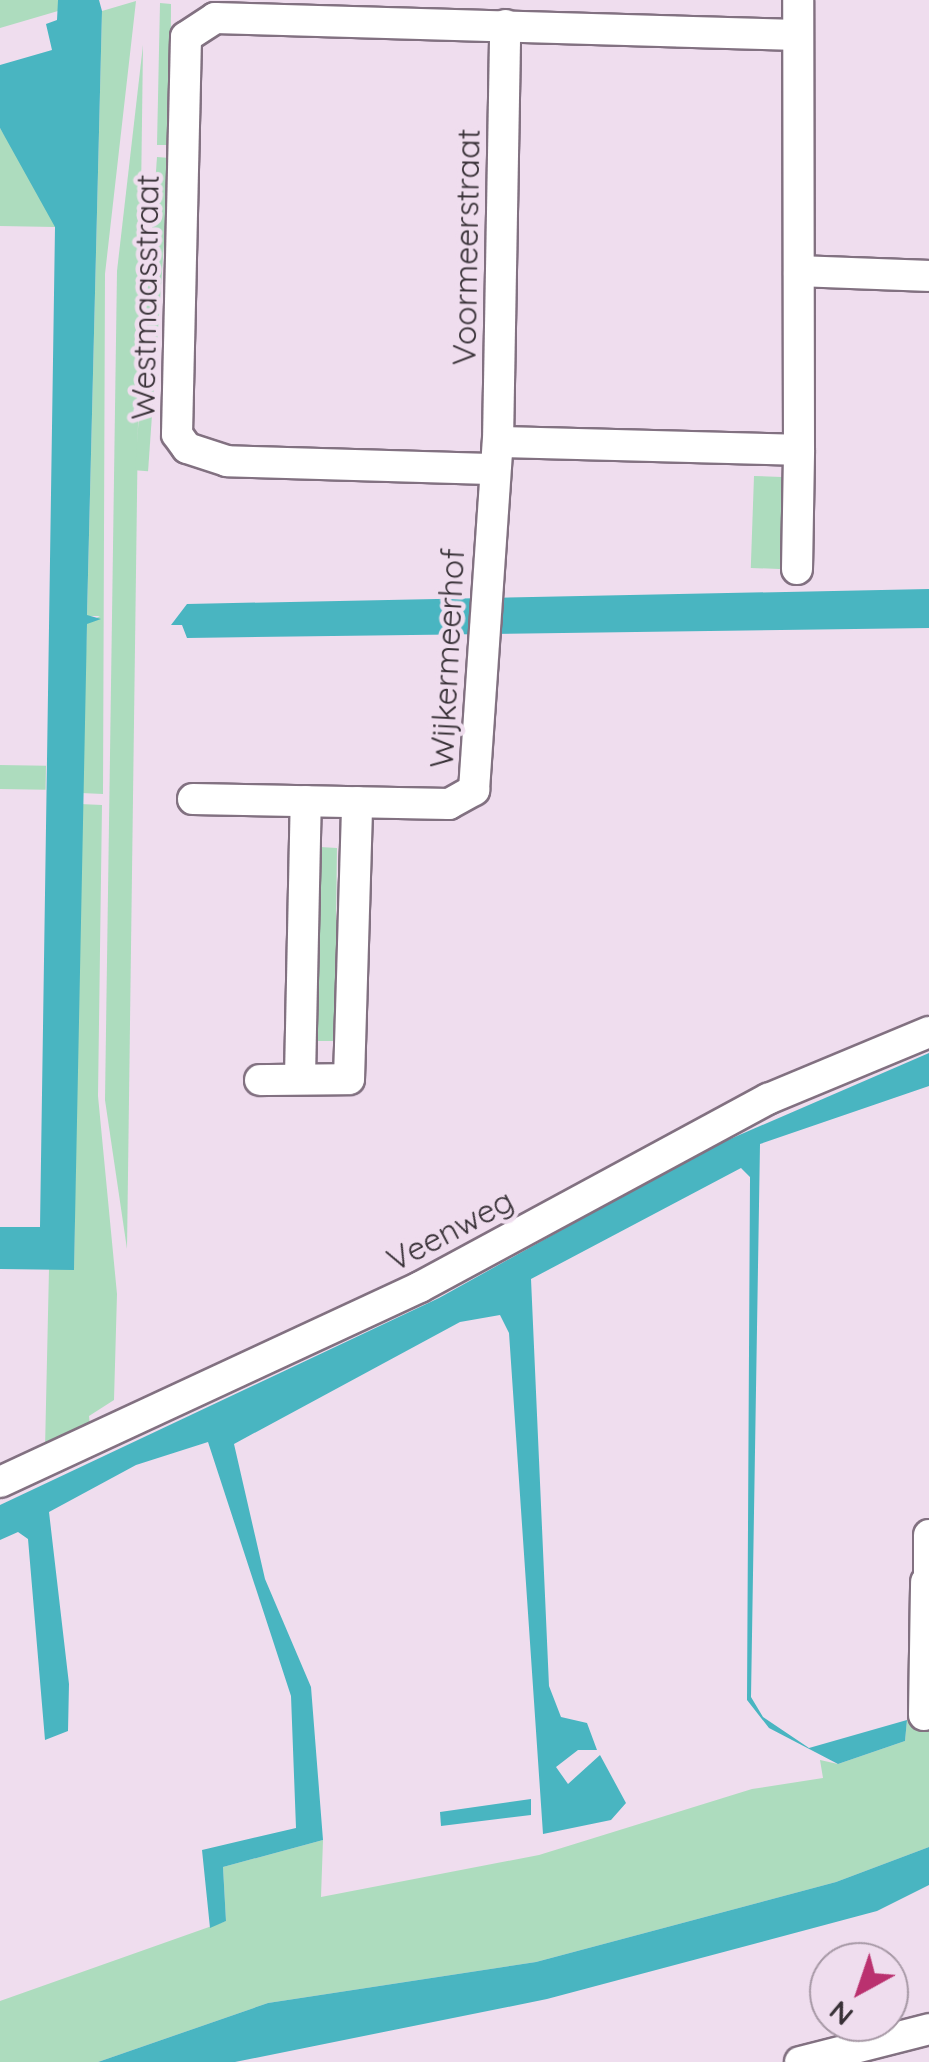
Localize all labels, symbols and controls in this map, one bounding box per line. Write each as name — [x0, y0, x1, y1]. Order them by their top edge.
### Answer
street label: Voormeerstraat — [445, 128, 487, 366]
street label: Westmaasstraat — [124, 174, 166, 420]
street label: Wijkermeerhof — [422, 547, 472, 769]
street label: Veenweg — [380, 1181, 520, 1279]
north arrow — [809, 1942, 909, 2042]
text: N — [822, 1994, 860, 2034]

